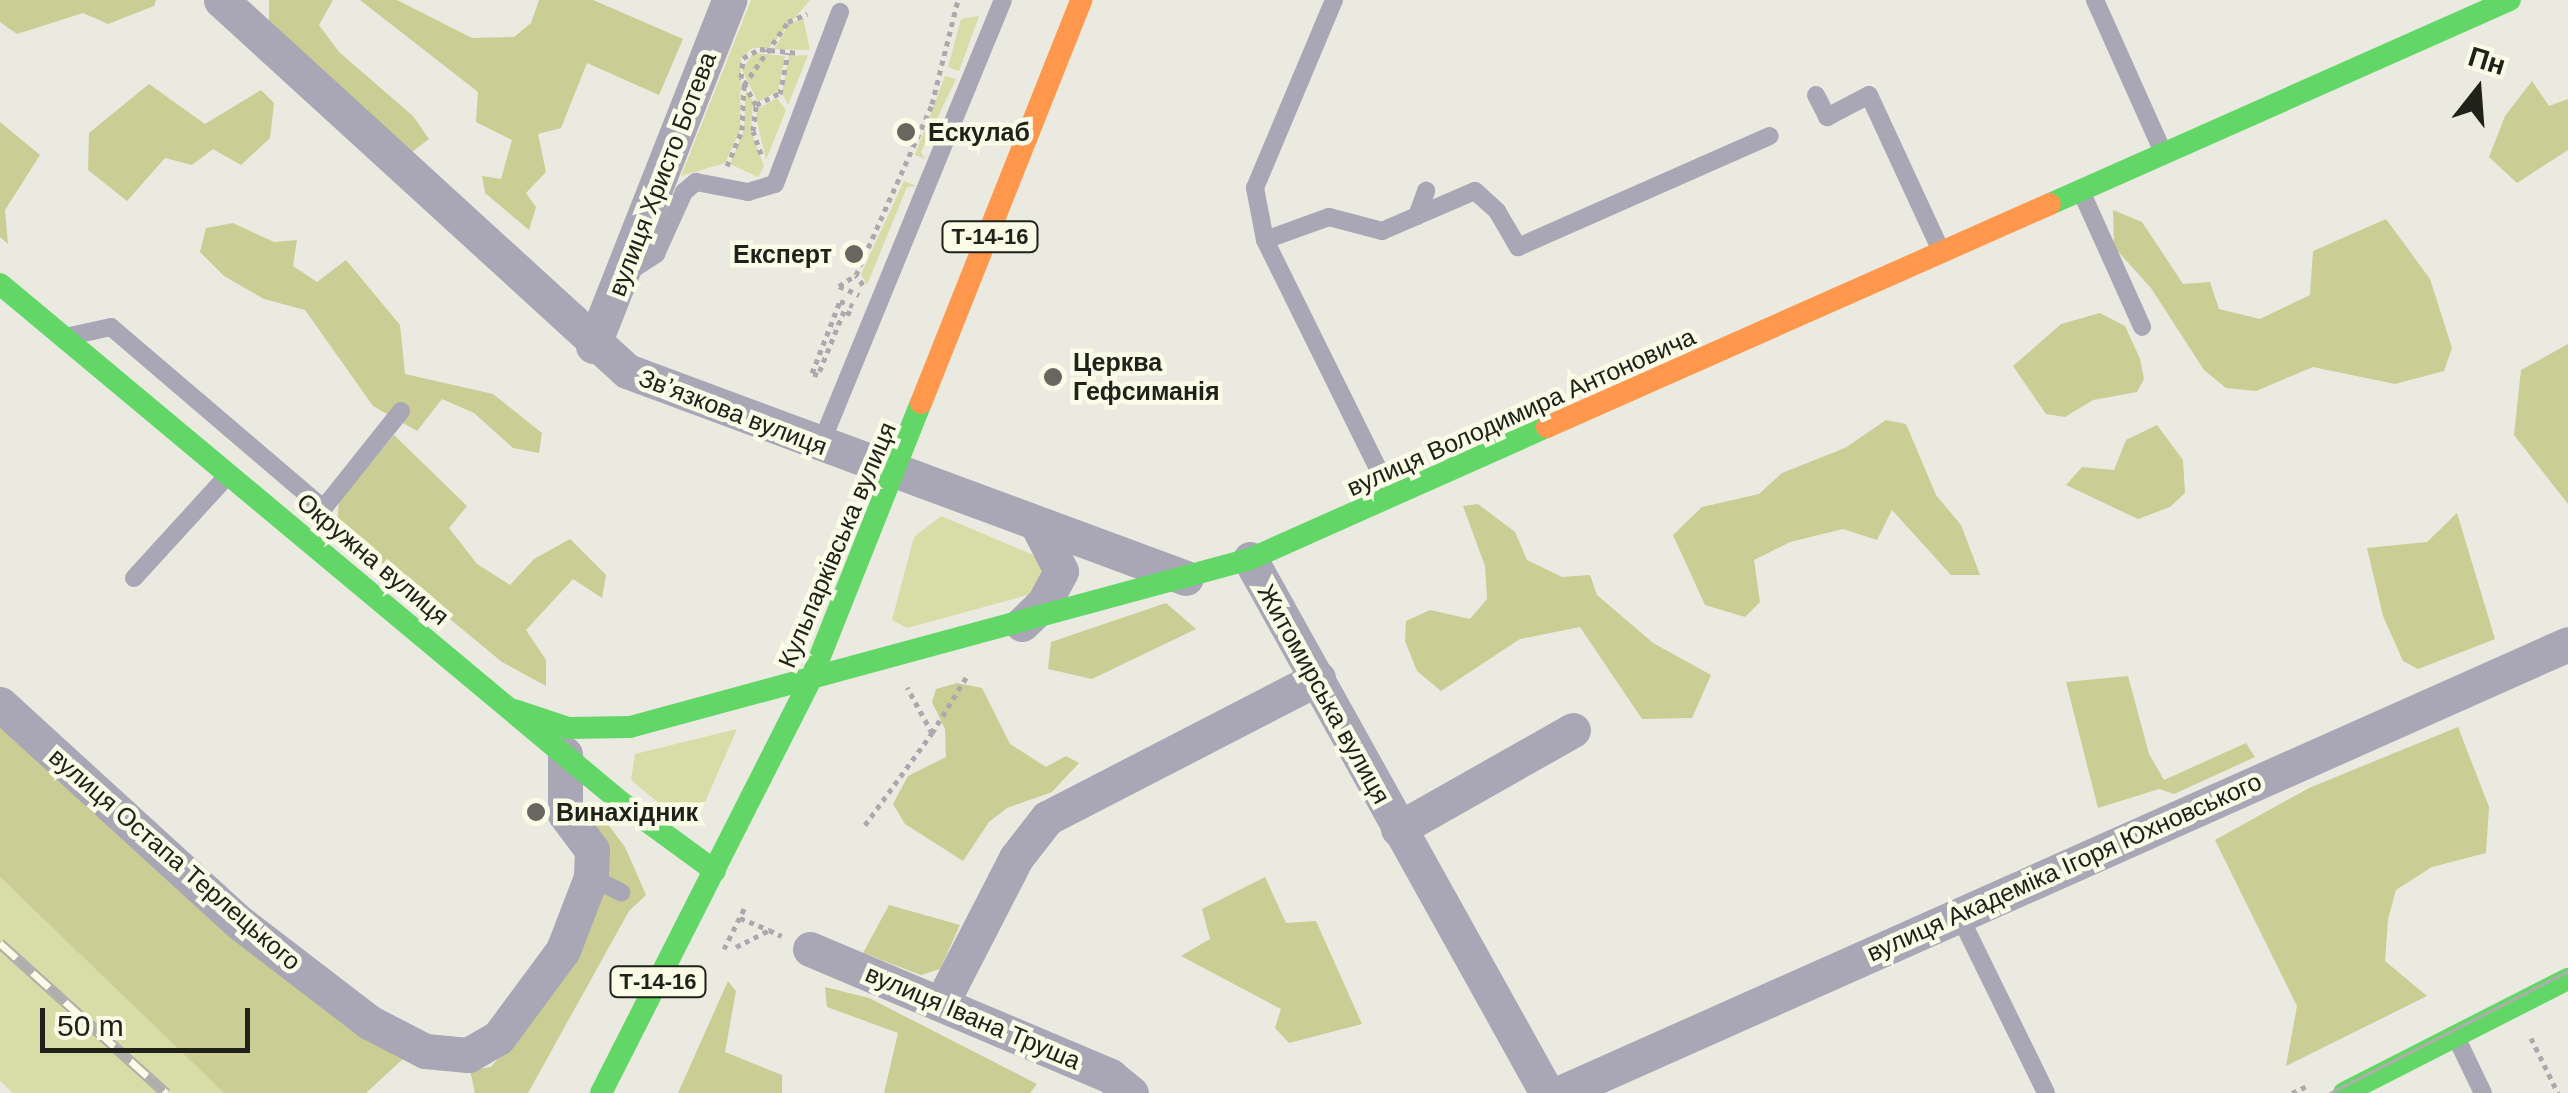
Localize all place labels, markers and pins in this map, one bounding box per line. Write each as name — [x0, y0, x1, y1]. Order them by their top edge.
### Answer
place label: Ескулаб — [928, 117, 1030, 147]
marker: Ескулаб — [893, 119, 919, 145]
place label: Експерт — [733, 239, 832, 269]
marker: Експерт — [841, 241, 867, 267]
place label: Церква Гефсиманія — [1073, 348, 1220, 407]
marker: Церква Гефсиманія — [1042, 366, 1064, 388]
place label: Винахідник — [556, 797, 698, 827]
marker: Винахідник — [525, 801, 547, 823]

